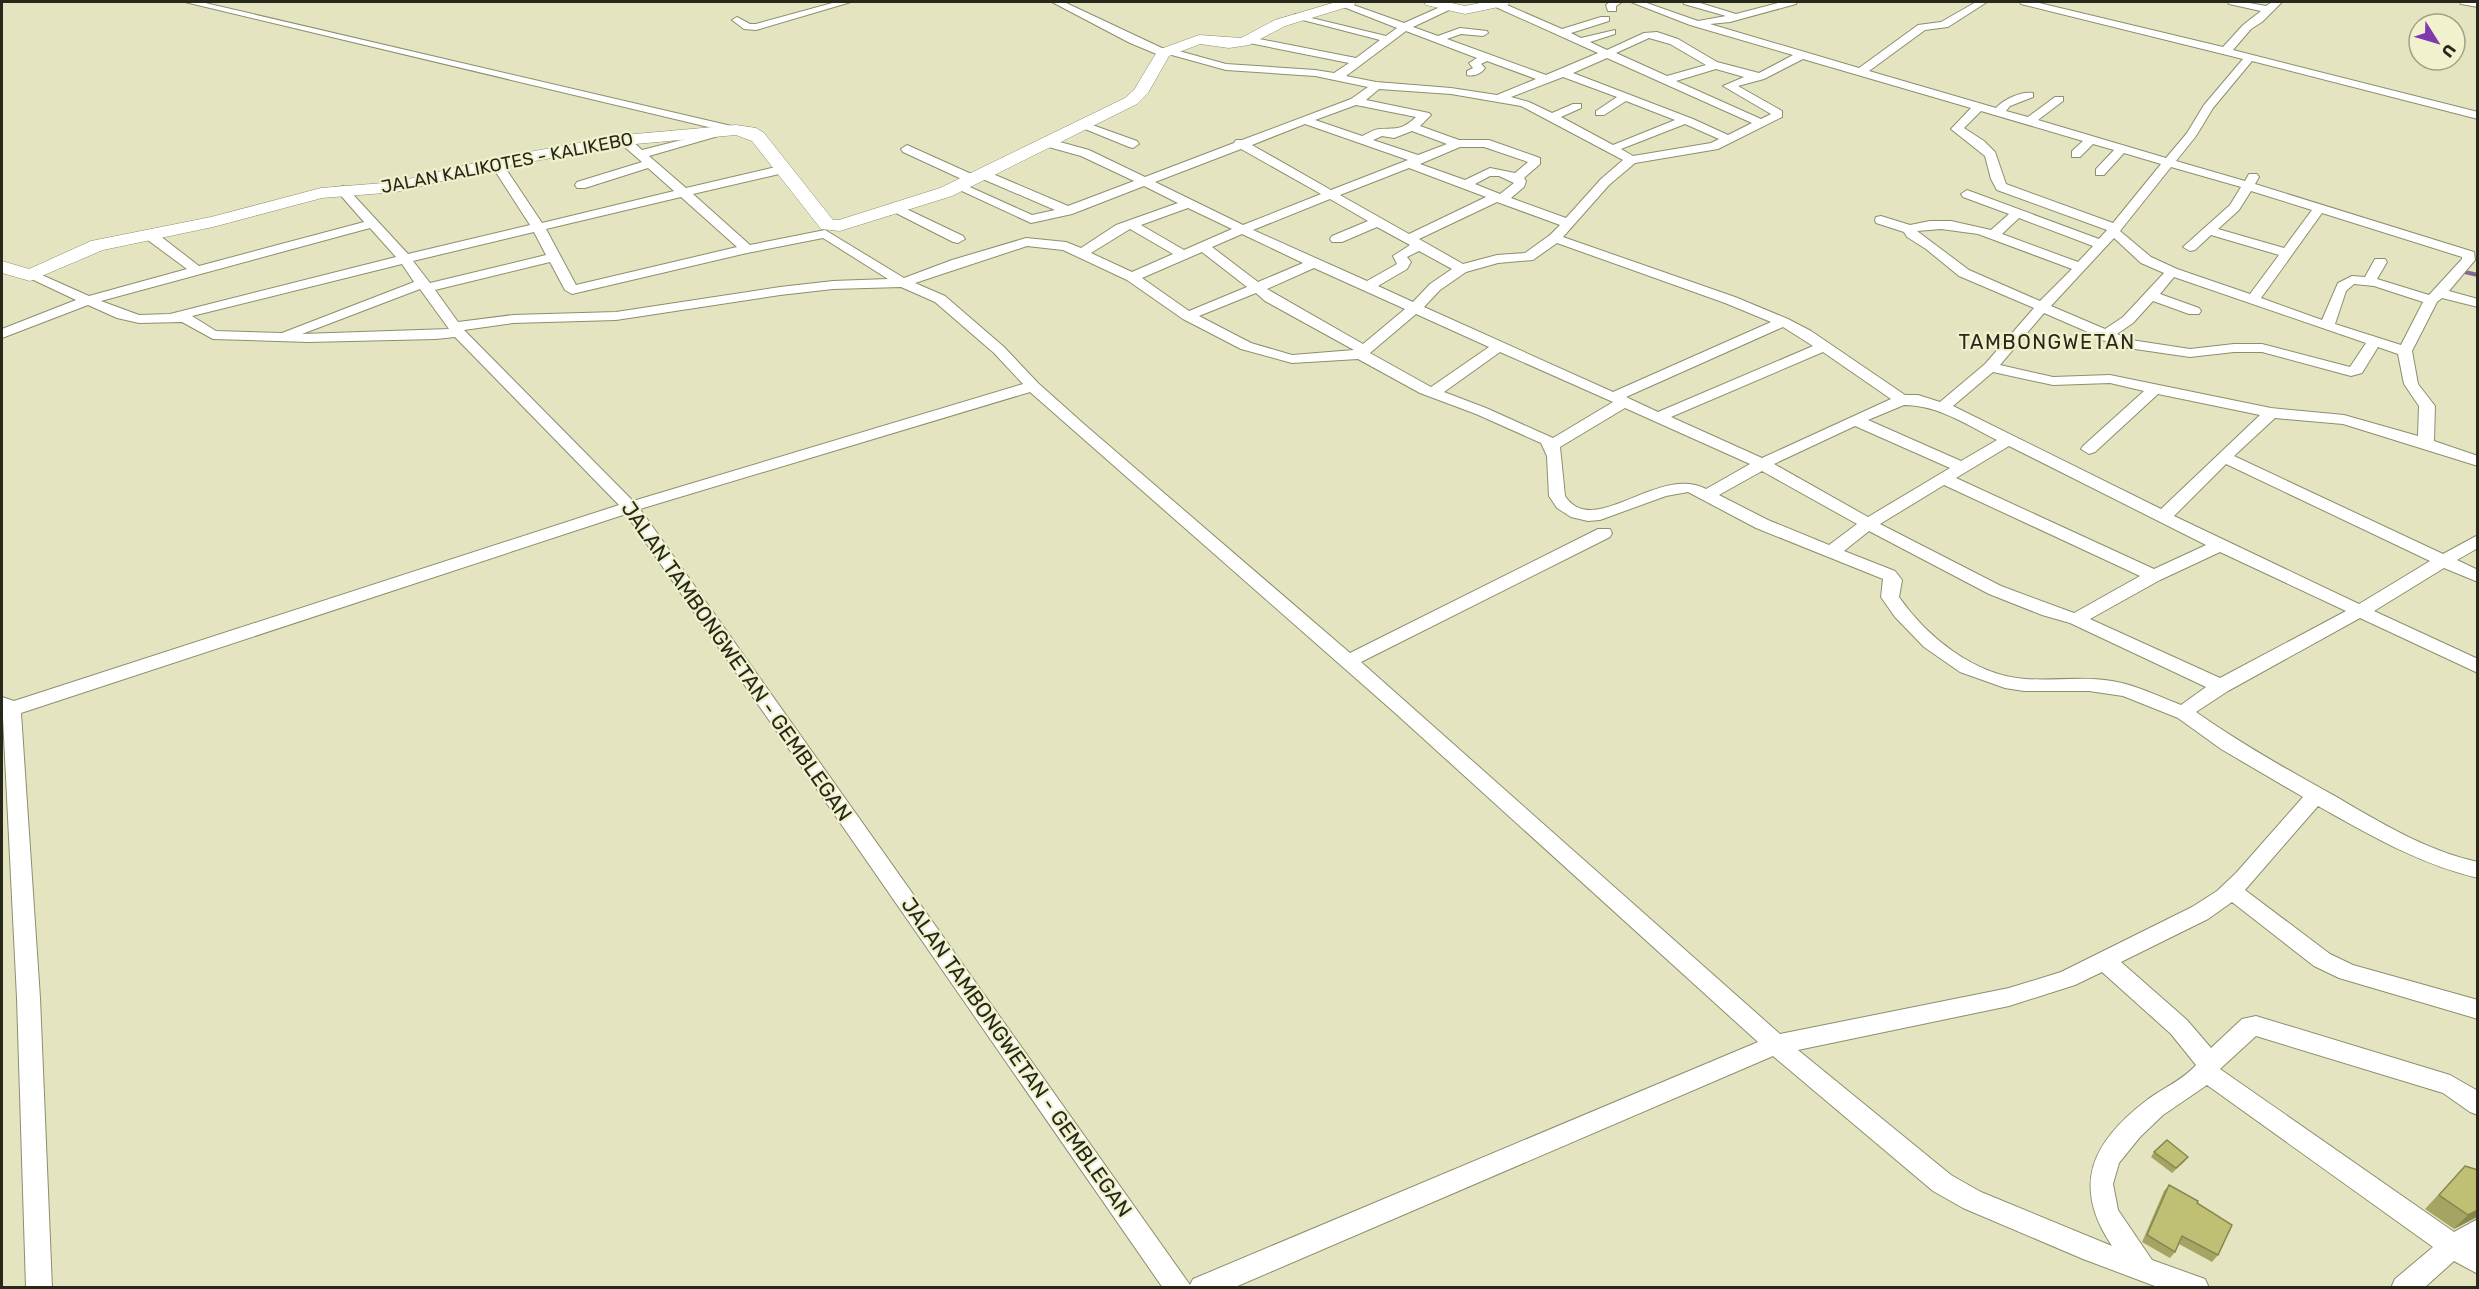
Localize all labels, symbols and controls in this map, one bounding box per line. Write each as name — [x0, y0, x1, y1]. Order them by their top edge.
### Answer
north arrow — [2407, 12, 2467, 72]
text: U — [2437, 40, 2460, 61]
street label: JALAN KALIKOTES - KALIKEBO — [379, 128, 635, 198]
district label: TAMBONGWETAN — [1958, 330, 2136, 354]
street label: JALAN TAMBONGWETAN - GEMBLEGAN — [616, 496, 858, 826]
street label: JALAN TAMBONGWETAN - GEMBLEGAN — [896, 892, 1138, 1222]

